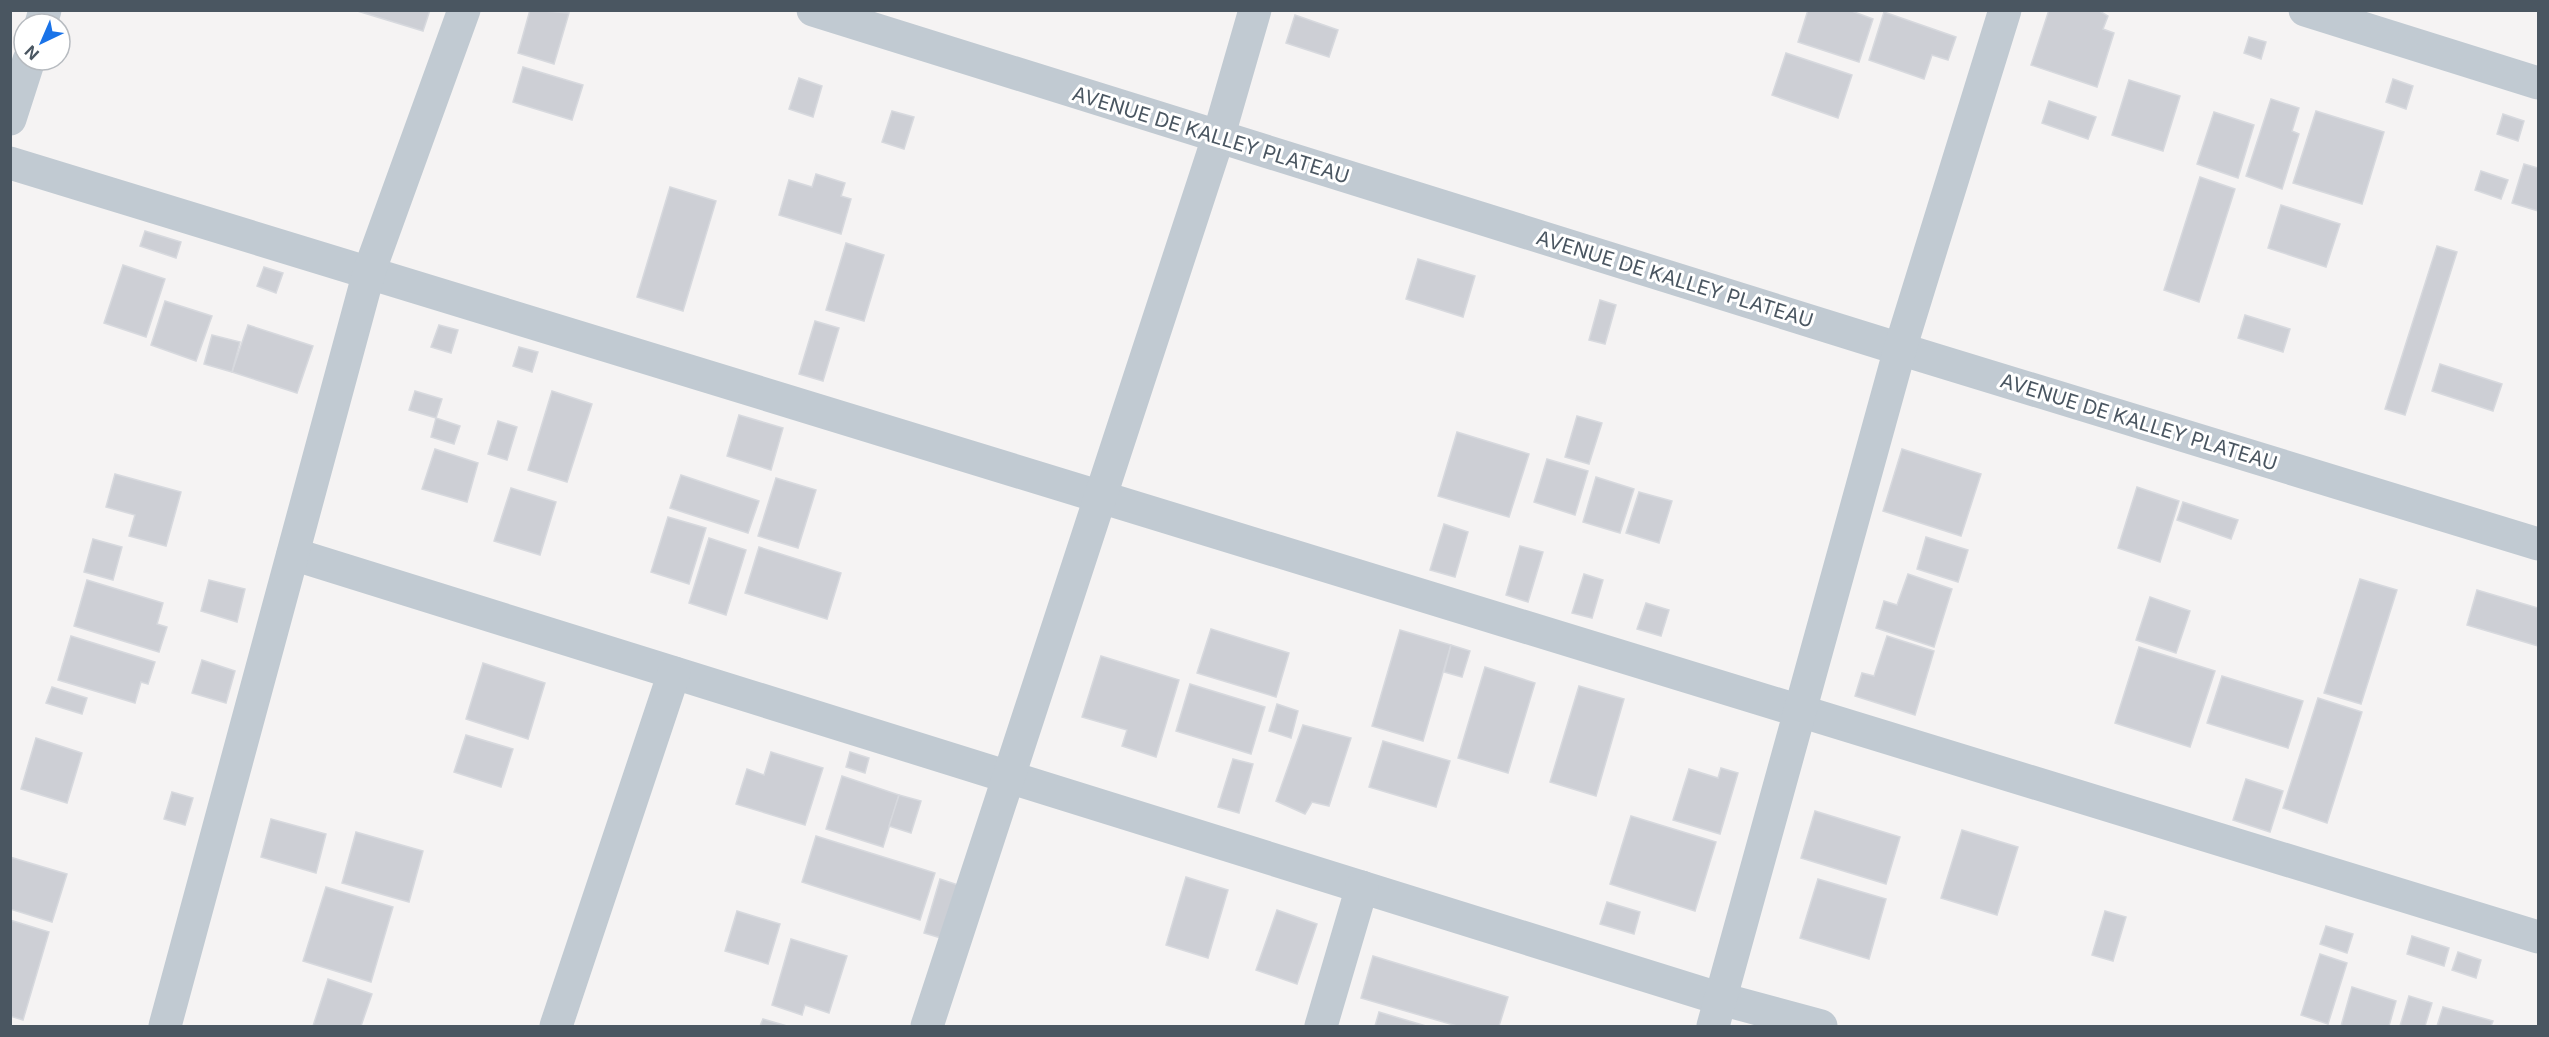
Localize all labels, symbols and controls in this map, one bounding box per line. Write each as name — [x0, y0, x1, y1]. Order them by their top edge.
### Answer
north arrow — [12, 12, 72, 72]
text: N — [20, 41, 43, 64]
street label: AVENUE DE KALLEY PLATEAU — [1070, 81, 1352, 189]
street label: AVENUE DE KALLEY PLATEAU — [1534, 225, 1816, 333]
street label: AVENUE DE KALLEY PLATEAU — [1998, 368, 2280, 476]

